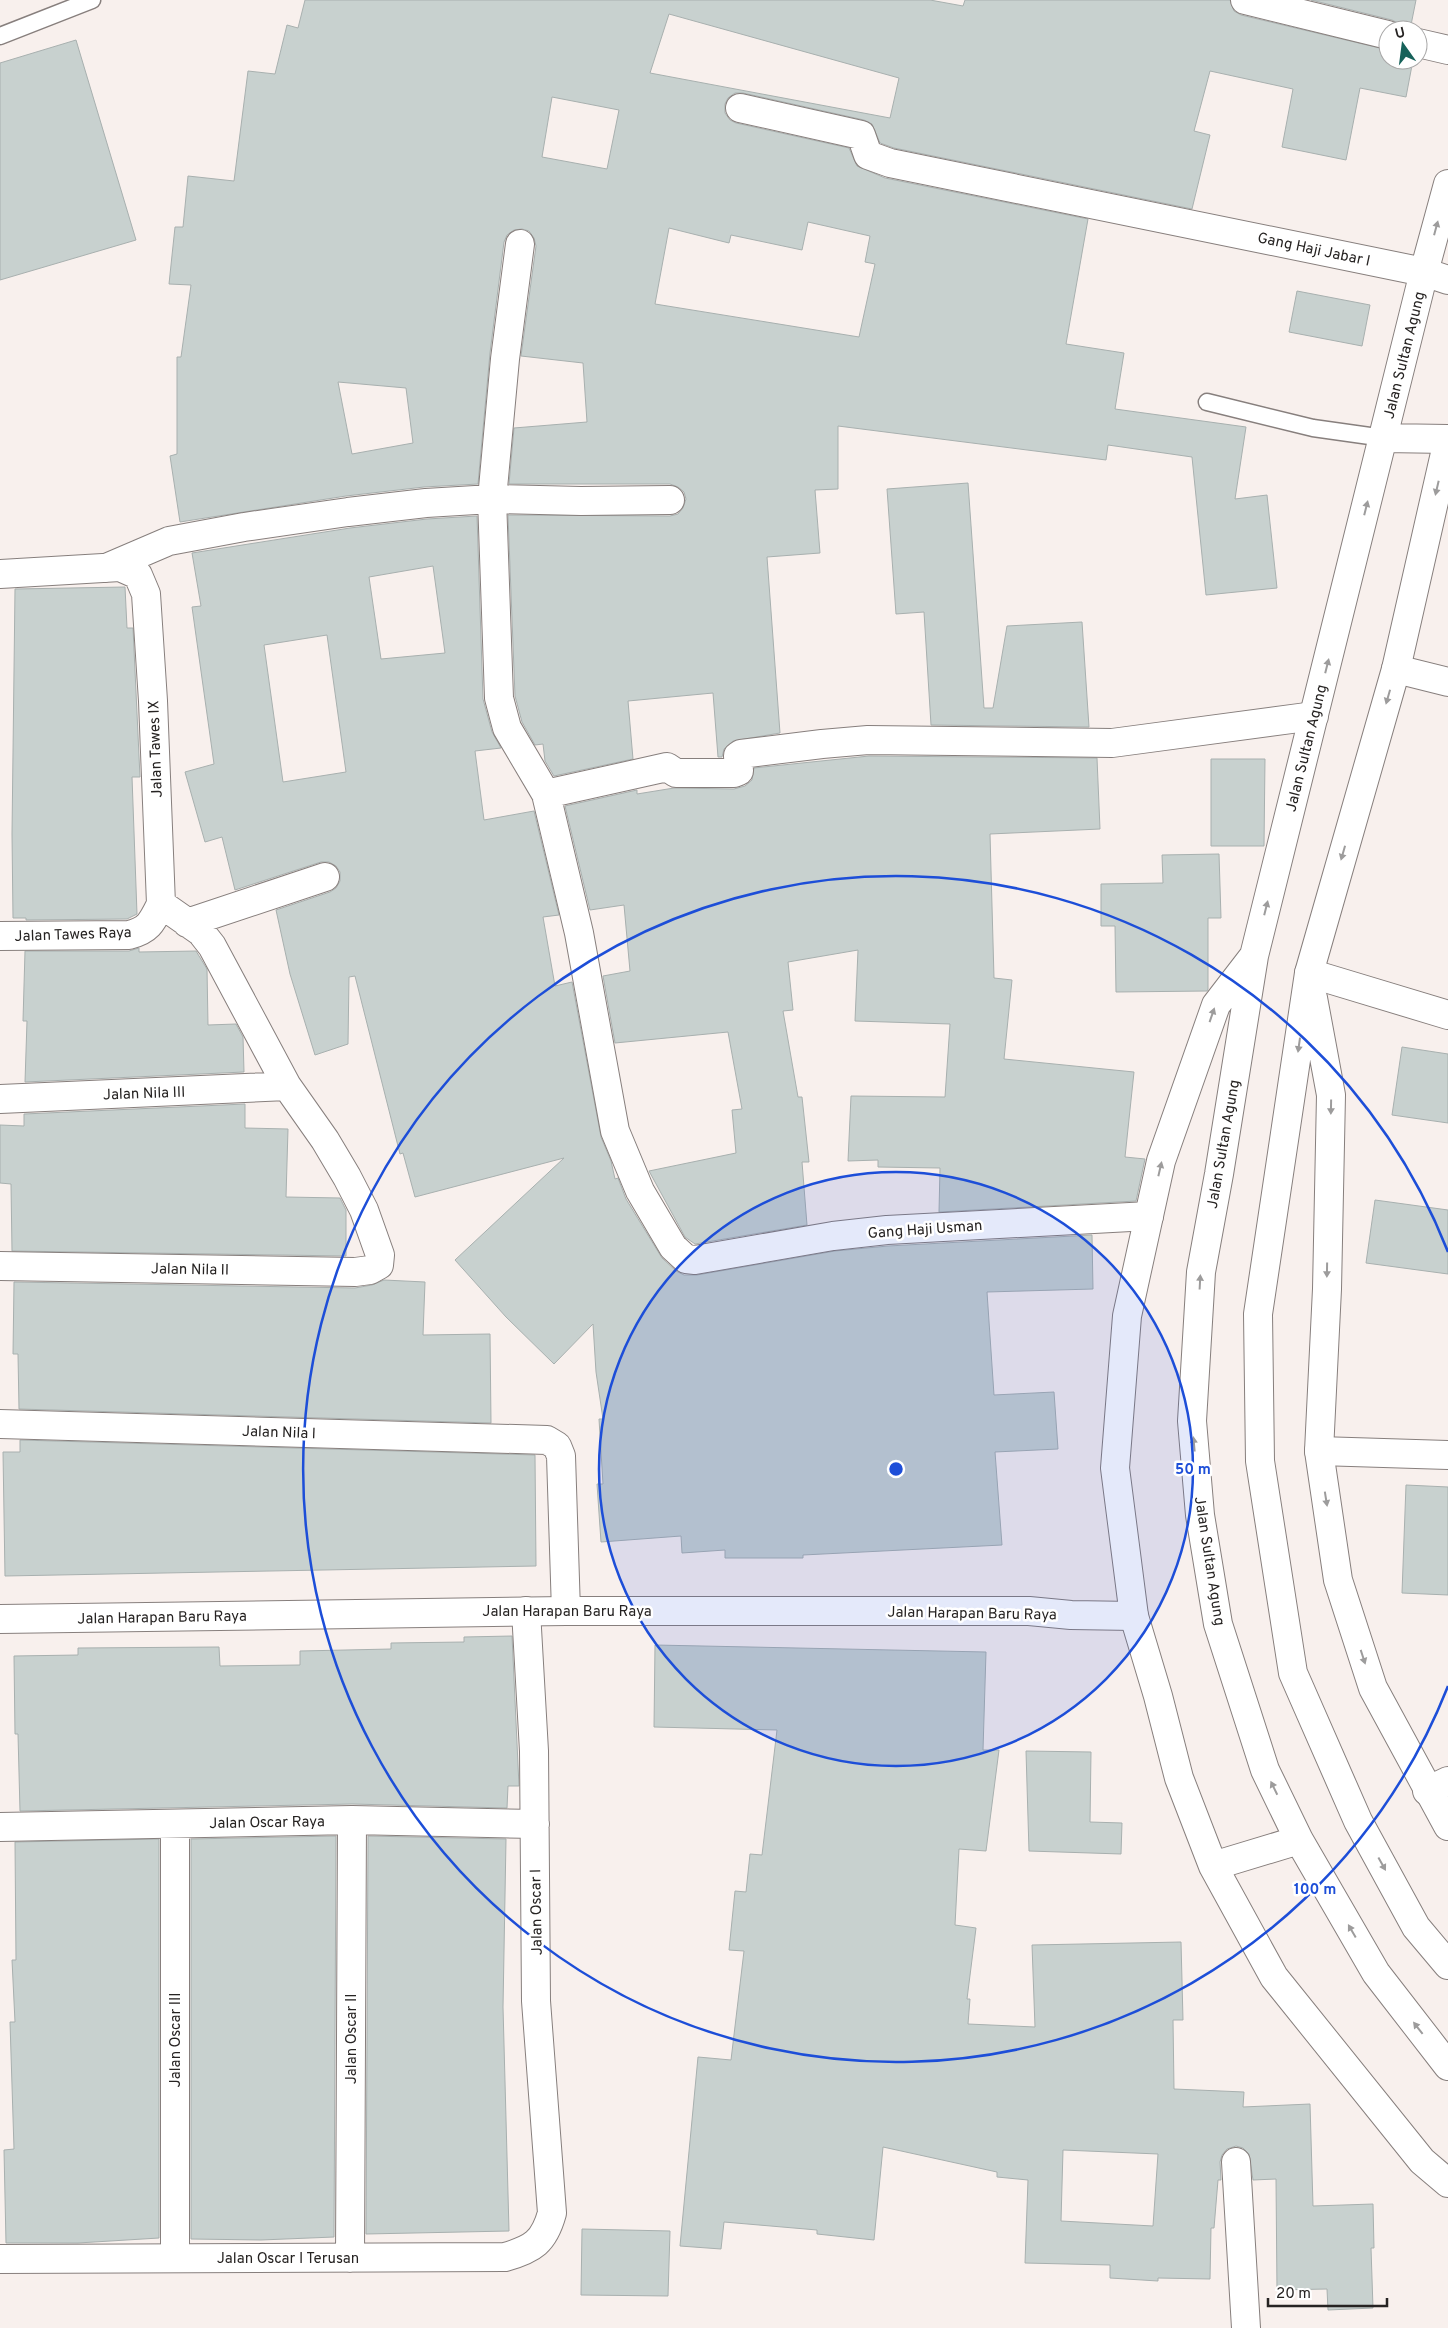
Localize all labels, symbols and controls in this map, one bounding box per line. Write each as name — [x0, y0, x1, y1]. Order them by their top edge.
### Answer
north arrow — [1378, 20, 1428, 70]
text: U — [1393, 24, 1407, 43]
one-way arrow — [1432, 221, 1440, 236]
street label: Gang Haji Jabar I — [1255, 229, 1372, 272]
street label: Jalan Sultan Agung — [1380, 290, 1430, 421]
one-way arrow — [1433, 480, 1441, 495]
one-way arrow — [1362, 501, 1370, 516]
one-way arrow — [1323, 658, 1331, 673]
street label: Jalan Sultan Agung — [1282, 683, 1332, 814]
one-way arrow — [1384, 690, 1392, 705]
street label: Jalan Tawes IX — [145, 700, 168, 798]
one-way arrow — [1339, 846, 1347, 861]
one-way arrow — [1262, 901, 1270, 916]
street label: Jalan Tawes Raya — [14, 924, 132, 947]
one-way arrow — [1208, 1007, 1216, 1022]
one-way arrow — [1294, 1038, 1302, 1054]
street label: Jalan Sultan Agung — [1204, 1078, 1245, 1210]
street label: Jalan Nila III — [103, 1084, 186, 1105]
one-way arrow — [1326, 1100, 1334, 1116]
one-way arrow — [1156, 1161, 1164, 1176]
street label: Gang Haji Usman — [867, 1217, 983, 1244]
street label: Jalan Nila II — [151, 1260, 229, 1281]
one-way arrow — [1323, 1262, 1331, 1278]
one-way arrow — [1197, 1274, 1205, 1290]
street label: Jalan Nila I — [242, 1423, 316, 1444]
one-way arrow — [1190, 1436, 1198, 1452]
centre of rings — [887, 1460, 905, 1478]
text: 50 m — [1175, 1461, 1211, 1480]
one-way arrow — [1322, 1491, 1330, 1507]
street label: Jalan Sultan Agung — [1189, 1495, 1228, 1627]
street label: Jalan Harapan Baru Raya — [482, 1603, 652, 1622]
street label: Jalan Harapan Baru Raya — [887, 1604, 1057, 1625]
street label: Jalan Harapan Baru Raya — [77, 1608, 247, 1629]
one-way arrow — [1359, 1649, 1367, 1664]
one-way arrow — [1270, 1781, 1278, 1795]
street label: Jalan Oscar Raya — [209, 1813, 325, 1834]
one-way arrow — [1378, 1856, 1386, 1871]
street label: Jalan Oscar I — [527, 1869, 548, 1955]
text: 100 m — [1294, 1881, 1336, 1900]
one-way arrow — [1347, 1924, 1356, 1938]
street label: Jalan Oscar III — [167, 1993, 186, 2087]
street label: Jalan Oscar II — [343, 1994, 362, 2084]
one-way arrow — [1413, 2022, 1424, 2035]
street label: Jalan Oscar I Terusan — [217, 2250, 359, 2269]
scale bar — [1268, 2276, 1387, 2308]
text: 20 m — [1276, 2285, 1311, 2304]

